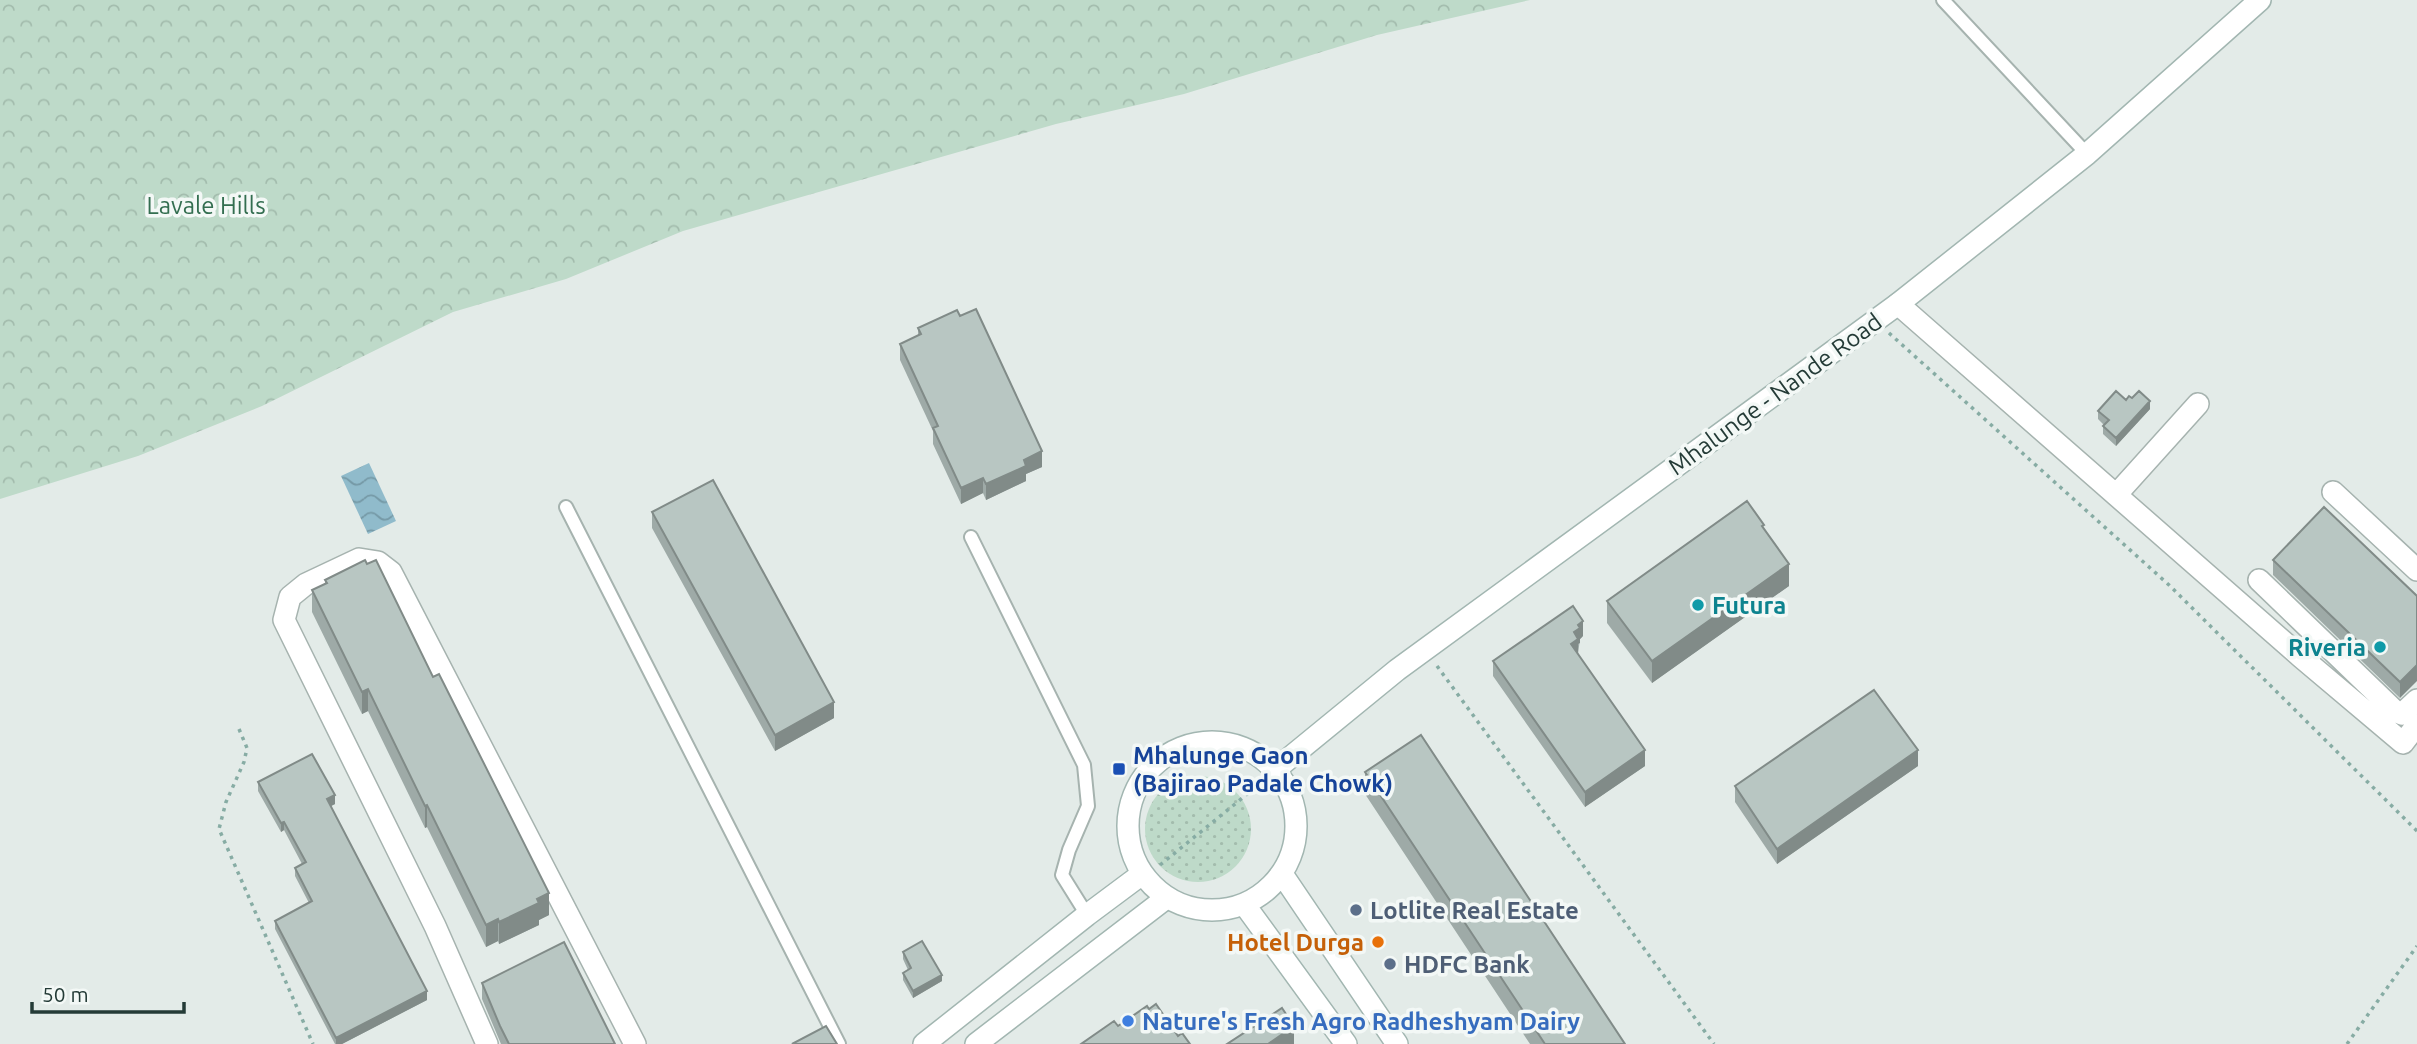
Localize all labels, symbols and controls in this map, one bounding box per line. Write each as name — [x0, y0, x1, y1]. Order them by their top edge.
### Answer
park label: Lavale Hills — [146, 192, 266, 219]
street label: Mhalunge - Nande Road — [1663, 308, 1887, 480]
place label: Futura — [1712, 592, 1786, 619]
marker: Futura — [1690, 597, 1706, 613]
place label: Riveria — [2288, 634, 2366, 661]
marker: Riveria — [2372, 639, 2388, 655]
place label: Mhalunge Gaon (Bajirao Padale Chowk) — [1133, 742, 1393, 797]
marker: Mhalunge Gaon (Bajirao Padale Chowk) — [1111, 761, 1127, 777]
place label: Lotlite Real Estate — [1370, 897, 1579, 924]
marker: Lotlite Real Estate — [1348, 902, 1364, 918]
place label: Hotel Durga — [1227, 929, 1364, 956]
marker: Hotel Durga — [1370, 934, 1386, 950]
place label: HDFC Bank — [1404, 951, 1530, 978]
marker: HDFC Bank — [1382, 956, 1398, 972]
scale bar — [32, 970, 184, 1014]
text: 50 m — [42, 982, 89, 1006]
place label: Nature's Fresh Agro Radheshyam Dairy — [1142, 1008, 1580, 1035]
marker: Nature's Fresh Agro Radheshyam Dairy — [1120, 1013, 1136, 1029]

